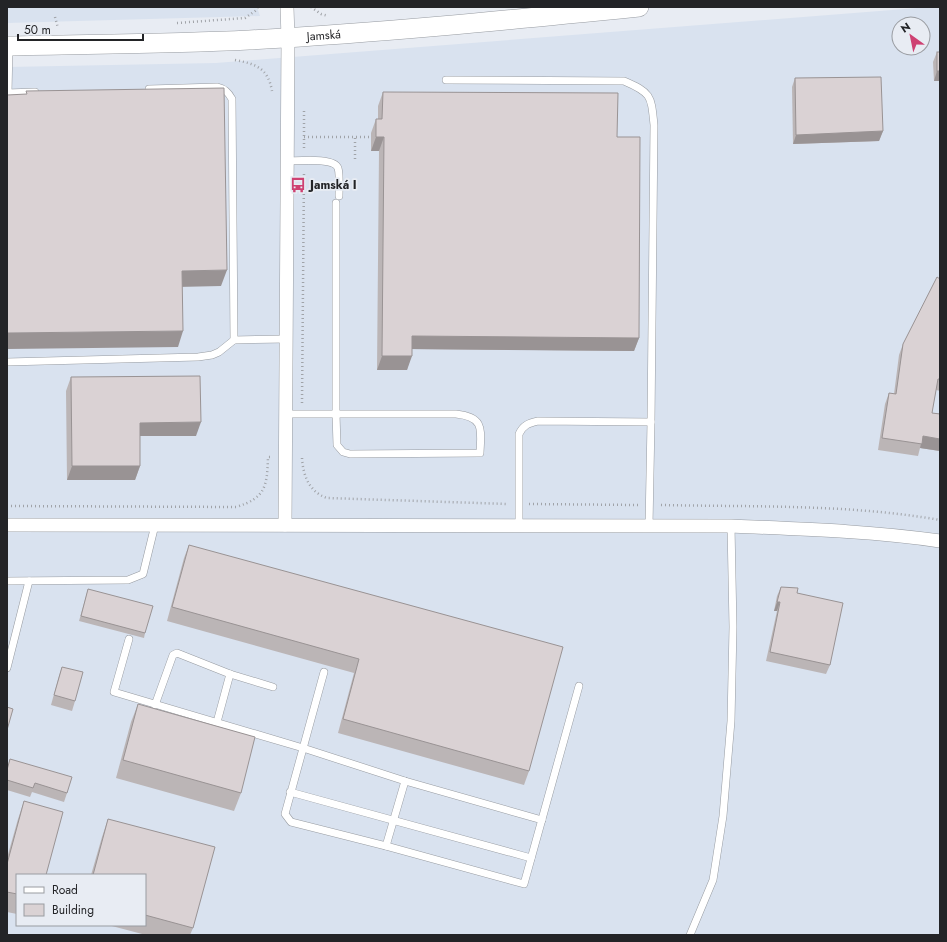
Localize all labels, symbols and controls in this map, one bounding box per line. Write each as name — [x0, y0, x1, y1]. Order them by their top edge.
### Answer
scale bar — [18, 16, 143, 42]
north arrow — [891, 16, 931, 56]
text: N — [898, 19, 914, 37]
text: 50 m — [24, 21, 51, 39]
street label: Jamská — [304, 25, 342, 46]
bus stop icon: Jamská I — [289, 176, 307, 194]
place label: Jamská I — [308, 176, 357, 194]
legend — [16, 874, 146, 926]
text: Road — [52, 881, 78, 899]
text: Building — [52, 901, 94, 919]

